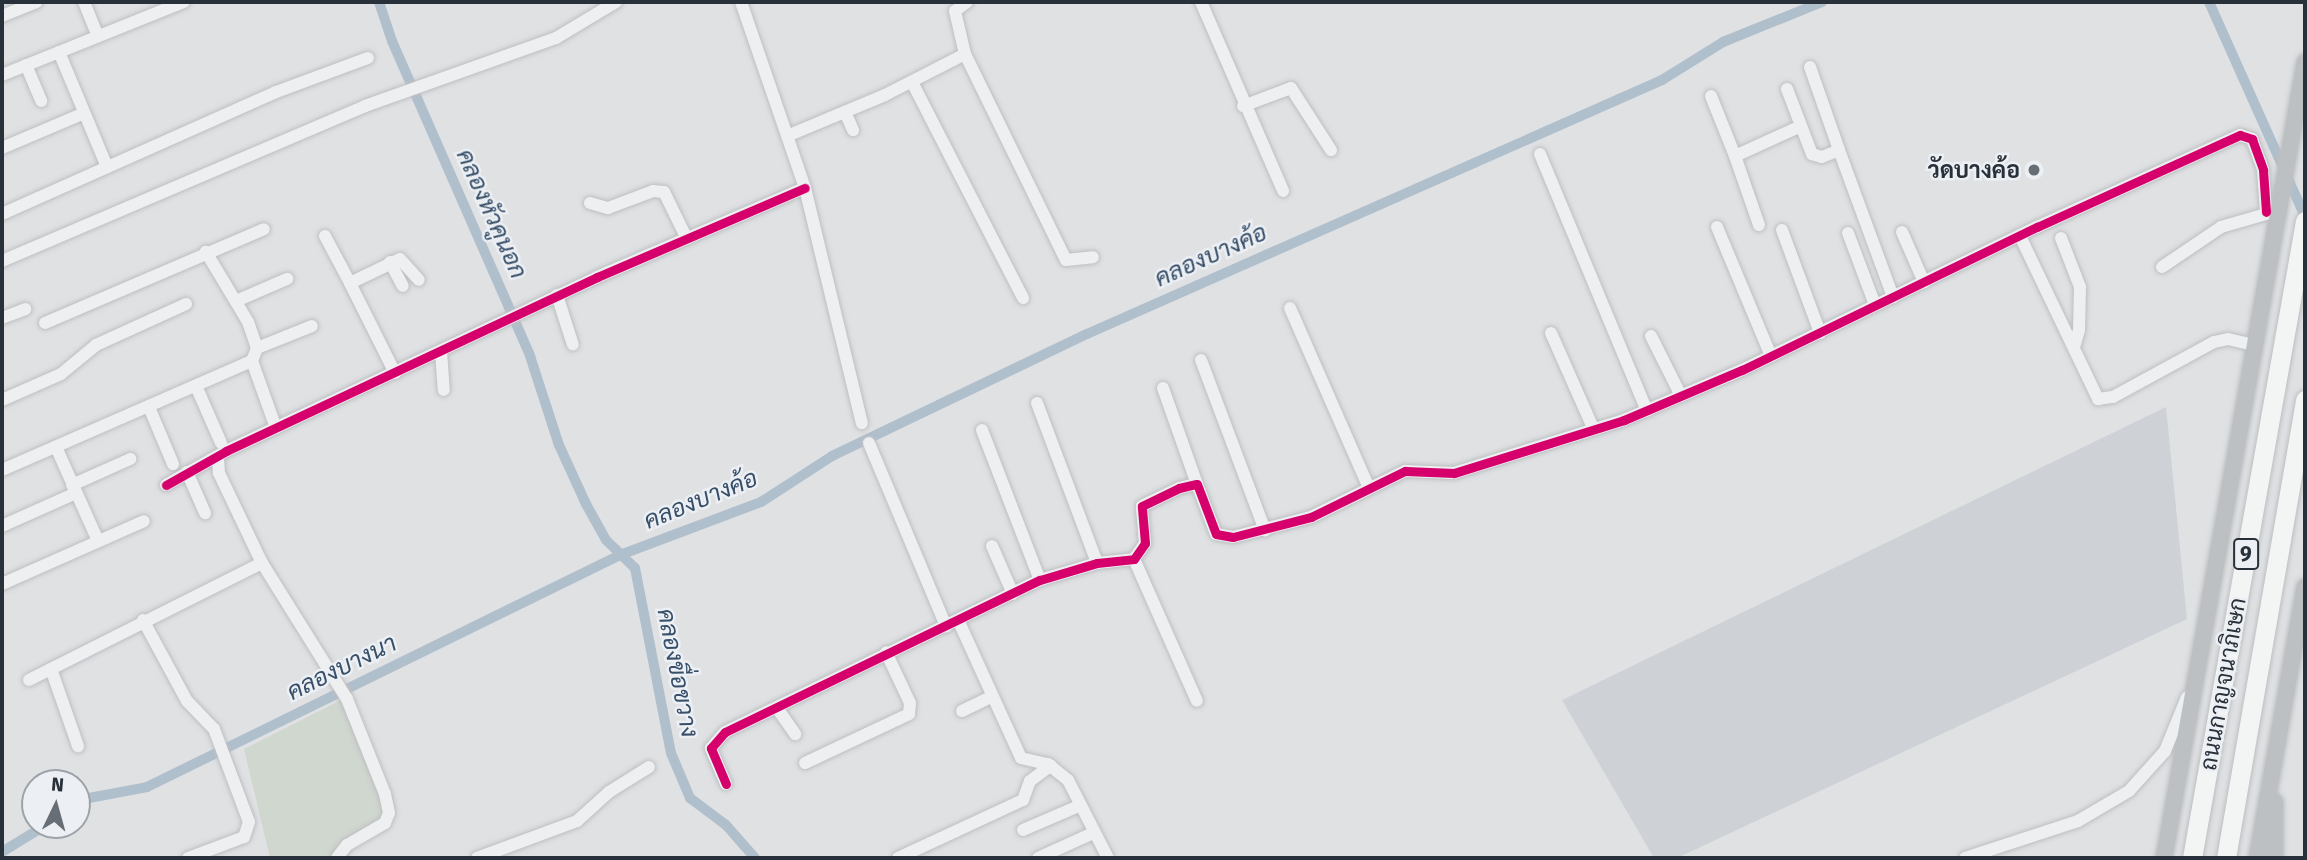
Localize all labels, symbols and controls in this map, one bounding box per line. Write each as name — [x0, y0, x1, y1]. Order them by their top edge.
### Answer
water label: คลองหัวคูนอก — [450, 145, 532, 283]
place label: วัดบางค้อ — [1928, 156, 2020, 184]
marker: วัดบางค้อ — [2026, 162, 2042, 178]
water label: คลองบางค้อ — [1150, 218, 1272, 294]
water label: คลองบางค้อ — [640, 464, 762, 536]
road number: 9 — [2232, 536, 2260, 572]
street label: ถนนกาญจนาภิเษก — [2194, 595, 2252, 773]
water label: คลองขื่อขวาง — [650, 606, 704, 740]
water label: คลองบางนา — [283, 629, 401, 707]
north arrow — [21, 769, 91, 839]
text: N — [50, 773, 65, 797]

